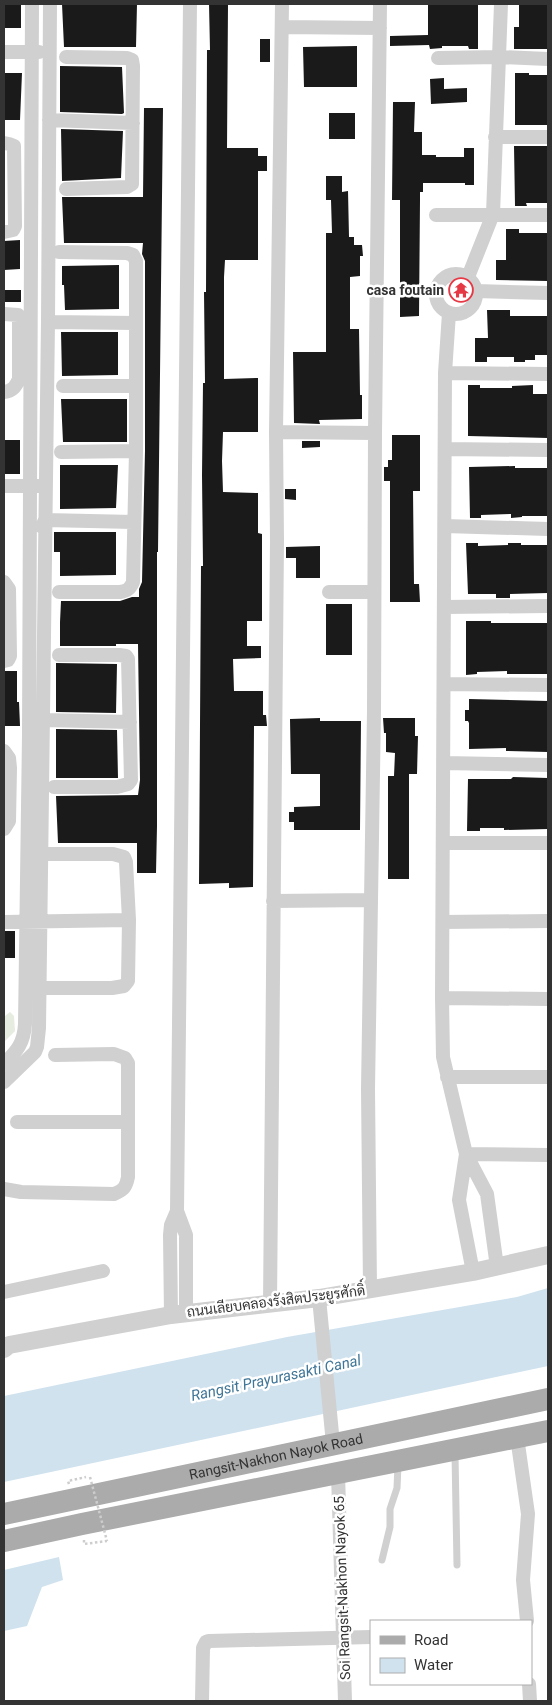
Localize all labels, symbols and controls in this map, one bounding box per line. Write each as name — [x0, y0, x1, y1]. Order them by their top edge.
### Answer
temple icon: casa foutain — [448, 277, 474, 303]
place label: casa foutain — [367, 282, 444, 298]
street label: ถนนเลียบคลองรังสิตประยูรศักดิ์ — [185, 1278, 366, 1322]
water label: Rangsit Prayurasakti Canal — [189, 1351, 363, 1405]
street label: Rangsit-Nakhon Nayok Road — [188, 1430, 364, 1483]
street label: Soi Rangsit-Nakhon Nayok 65 — [331, 1496, 353, 1680]
legend — [370, 1620, 532, 1685]
text: Road — [414, 1631, 448, 1649]
text: Water — [414, 1656, 453, 1674]

